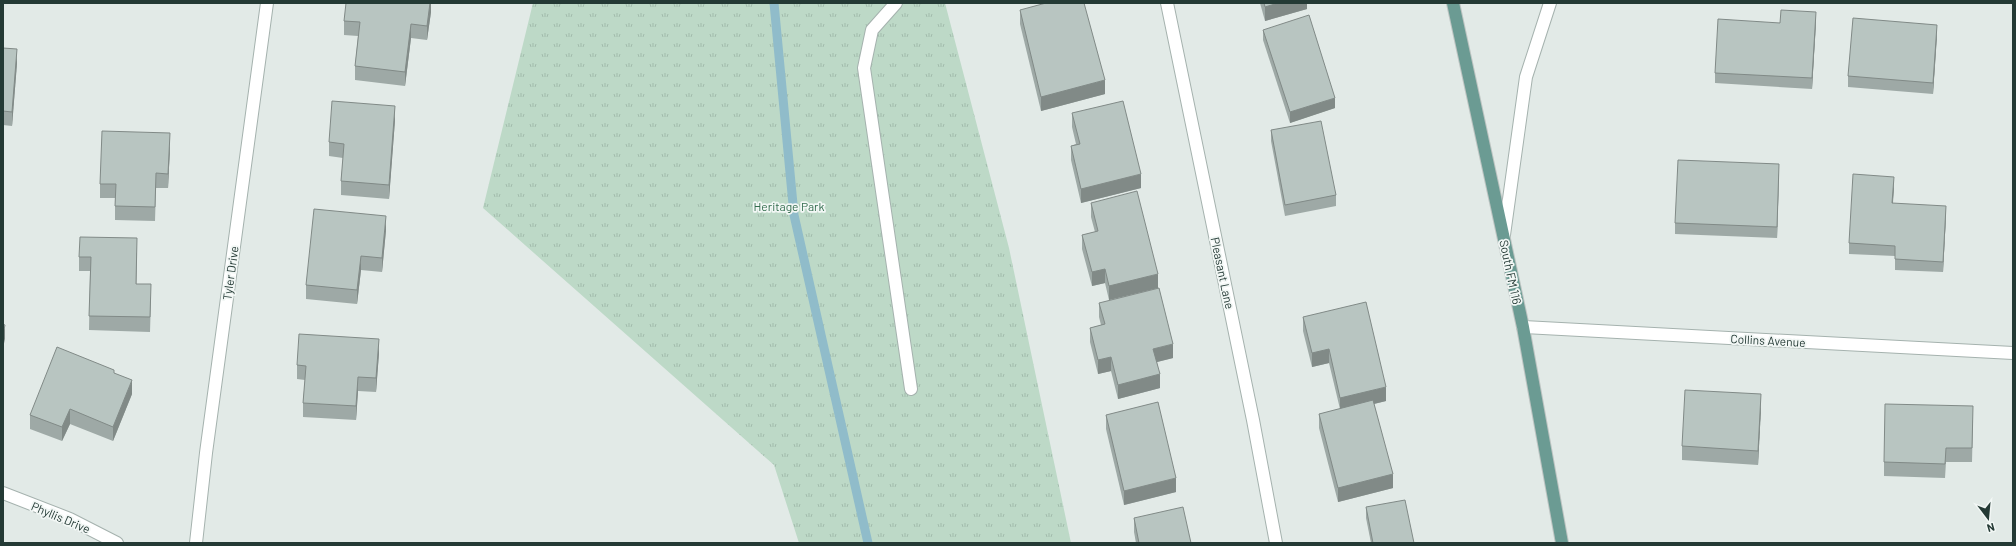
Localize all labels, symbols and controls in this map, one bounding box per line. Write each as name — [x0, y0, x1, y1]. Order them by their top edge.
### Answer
park label: Heritage Park — [754, 199, 824, 213]
street label: Pleasant Lane — [1209, 236, 1237, 310]
street label: South FM 116 — [1497, 238, 1525, 306]
street label: Tyler Drive — [219, 245, 241, 301]
street label: Collins Avenue — [1730, 331, 1806, 349]
street label: Phyllis Drive — [29, 498, 93, 536]
north arrow — [1968, 498, 2008, 538]
text: N — [1986, 521, 1996, 535]

